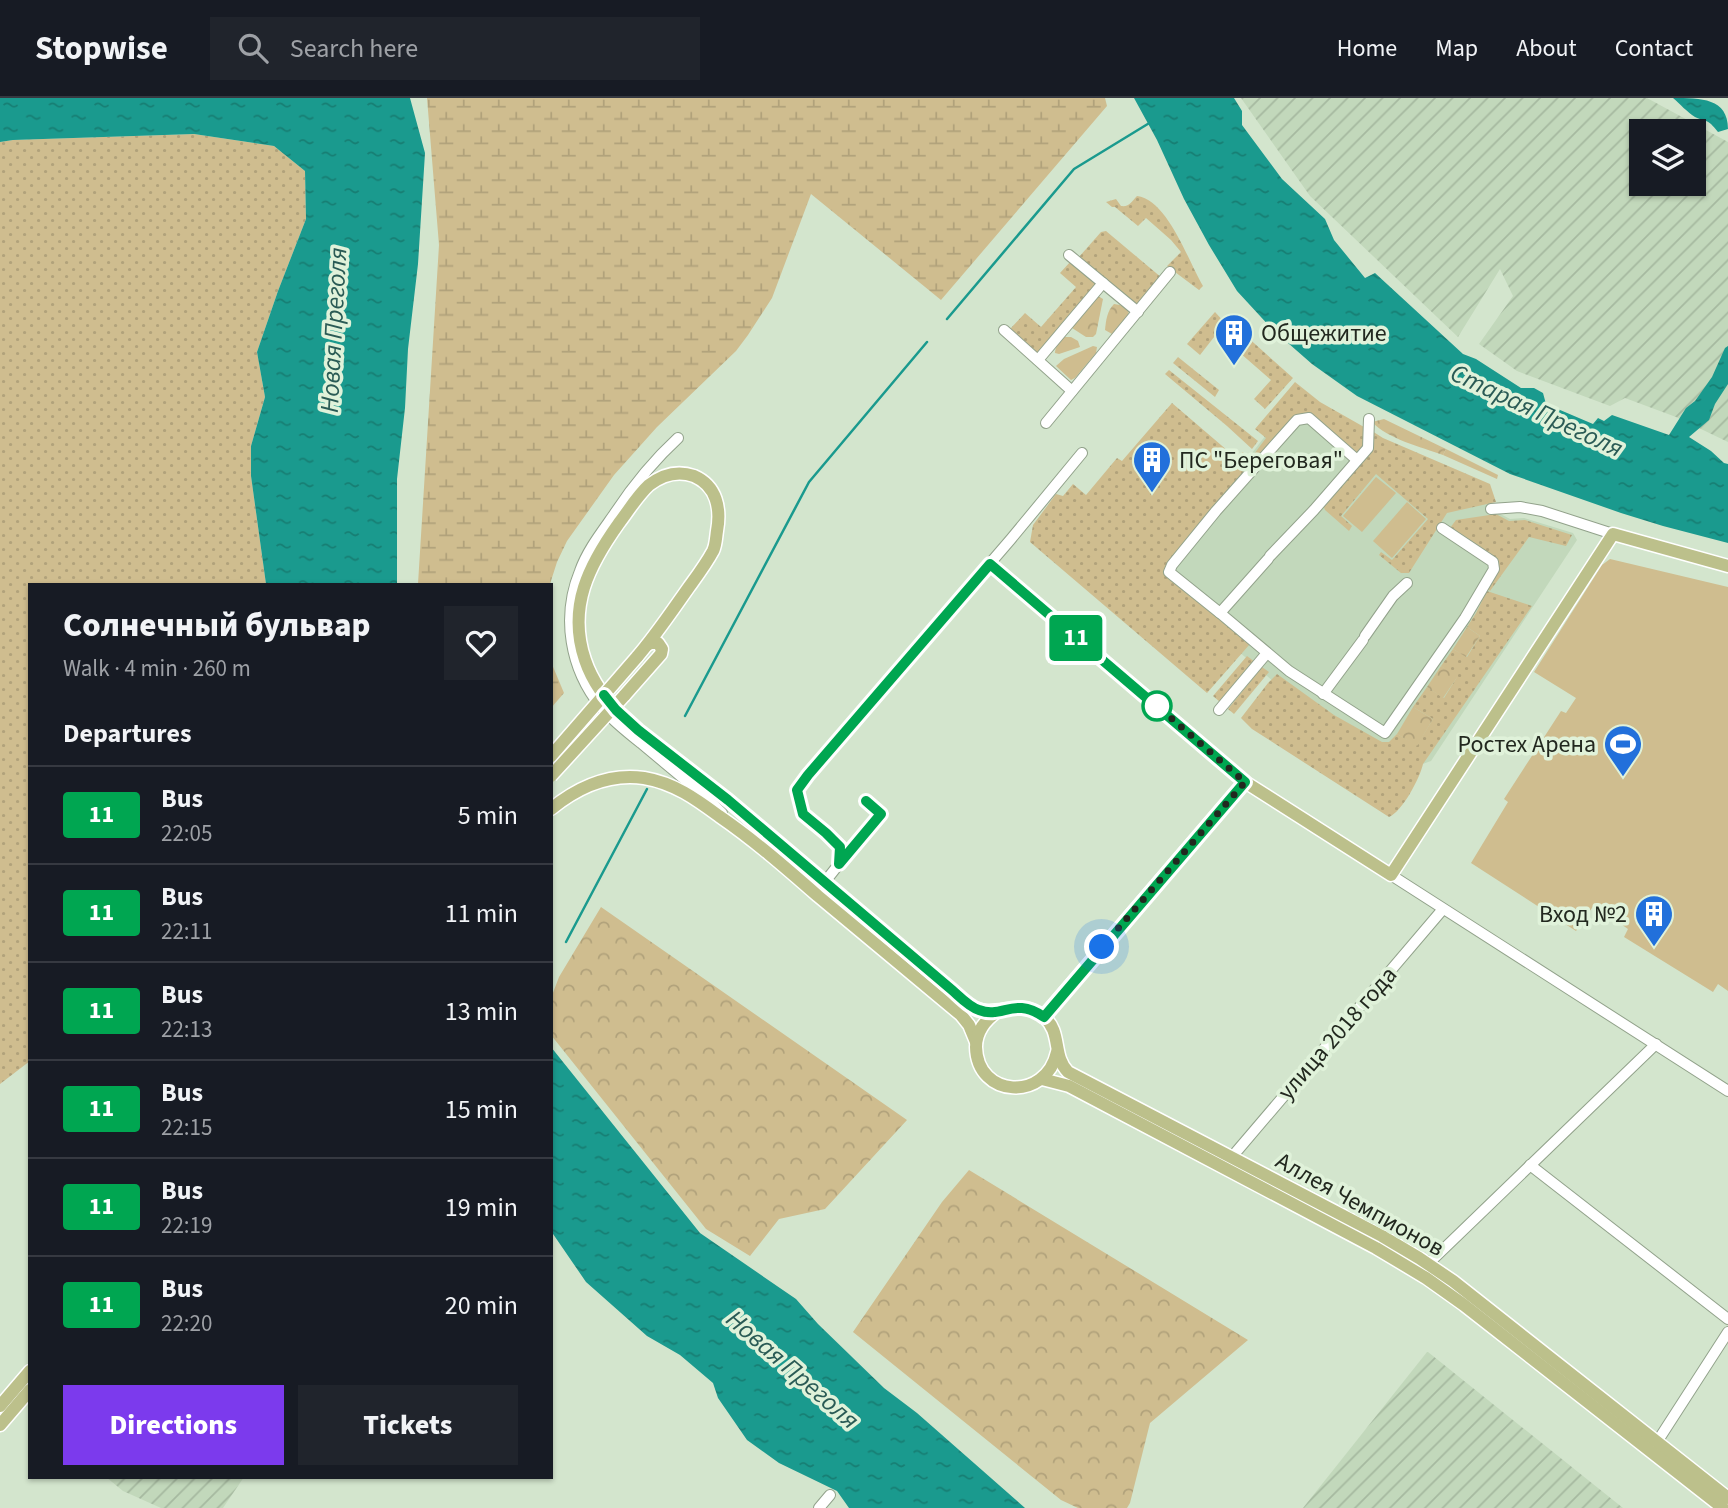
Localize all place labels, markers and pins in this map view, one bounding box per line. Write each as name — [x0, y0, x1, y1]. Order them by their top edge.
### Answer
building icon: Общежитие — [1213, 312, 1255, 367]
place label: Общежитие — [1261, 316, 1387, 351]
building icon: ПС "Береговая" — [1131, 439, 1173, 494]
place label: ПС "Береговая" — [1179, 443, 1343, 478]
unlabelled marker — [1142, 691, 1172, 721]
sports icon: Ростех Арена — [1602, 723, 1644, 778]
place label: Ростех Арена — [1457, 727, 1596, 762]
building icon: Вход №2 — [1633, 893, 1675, 948]
place label: Вход №2 — [1539, 897, 1627, 932]

